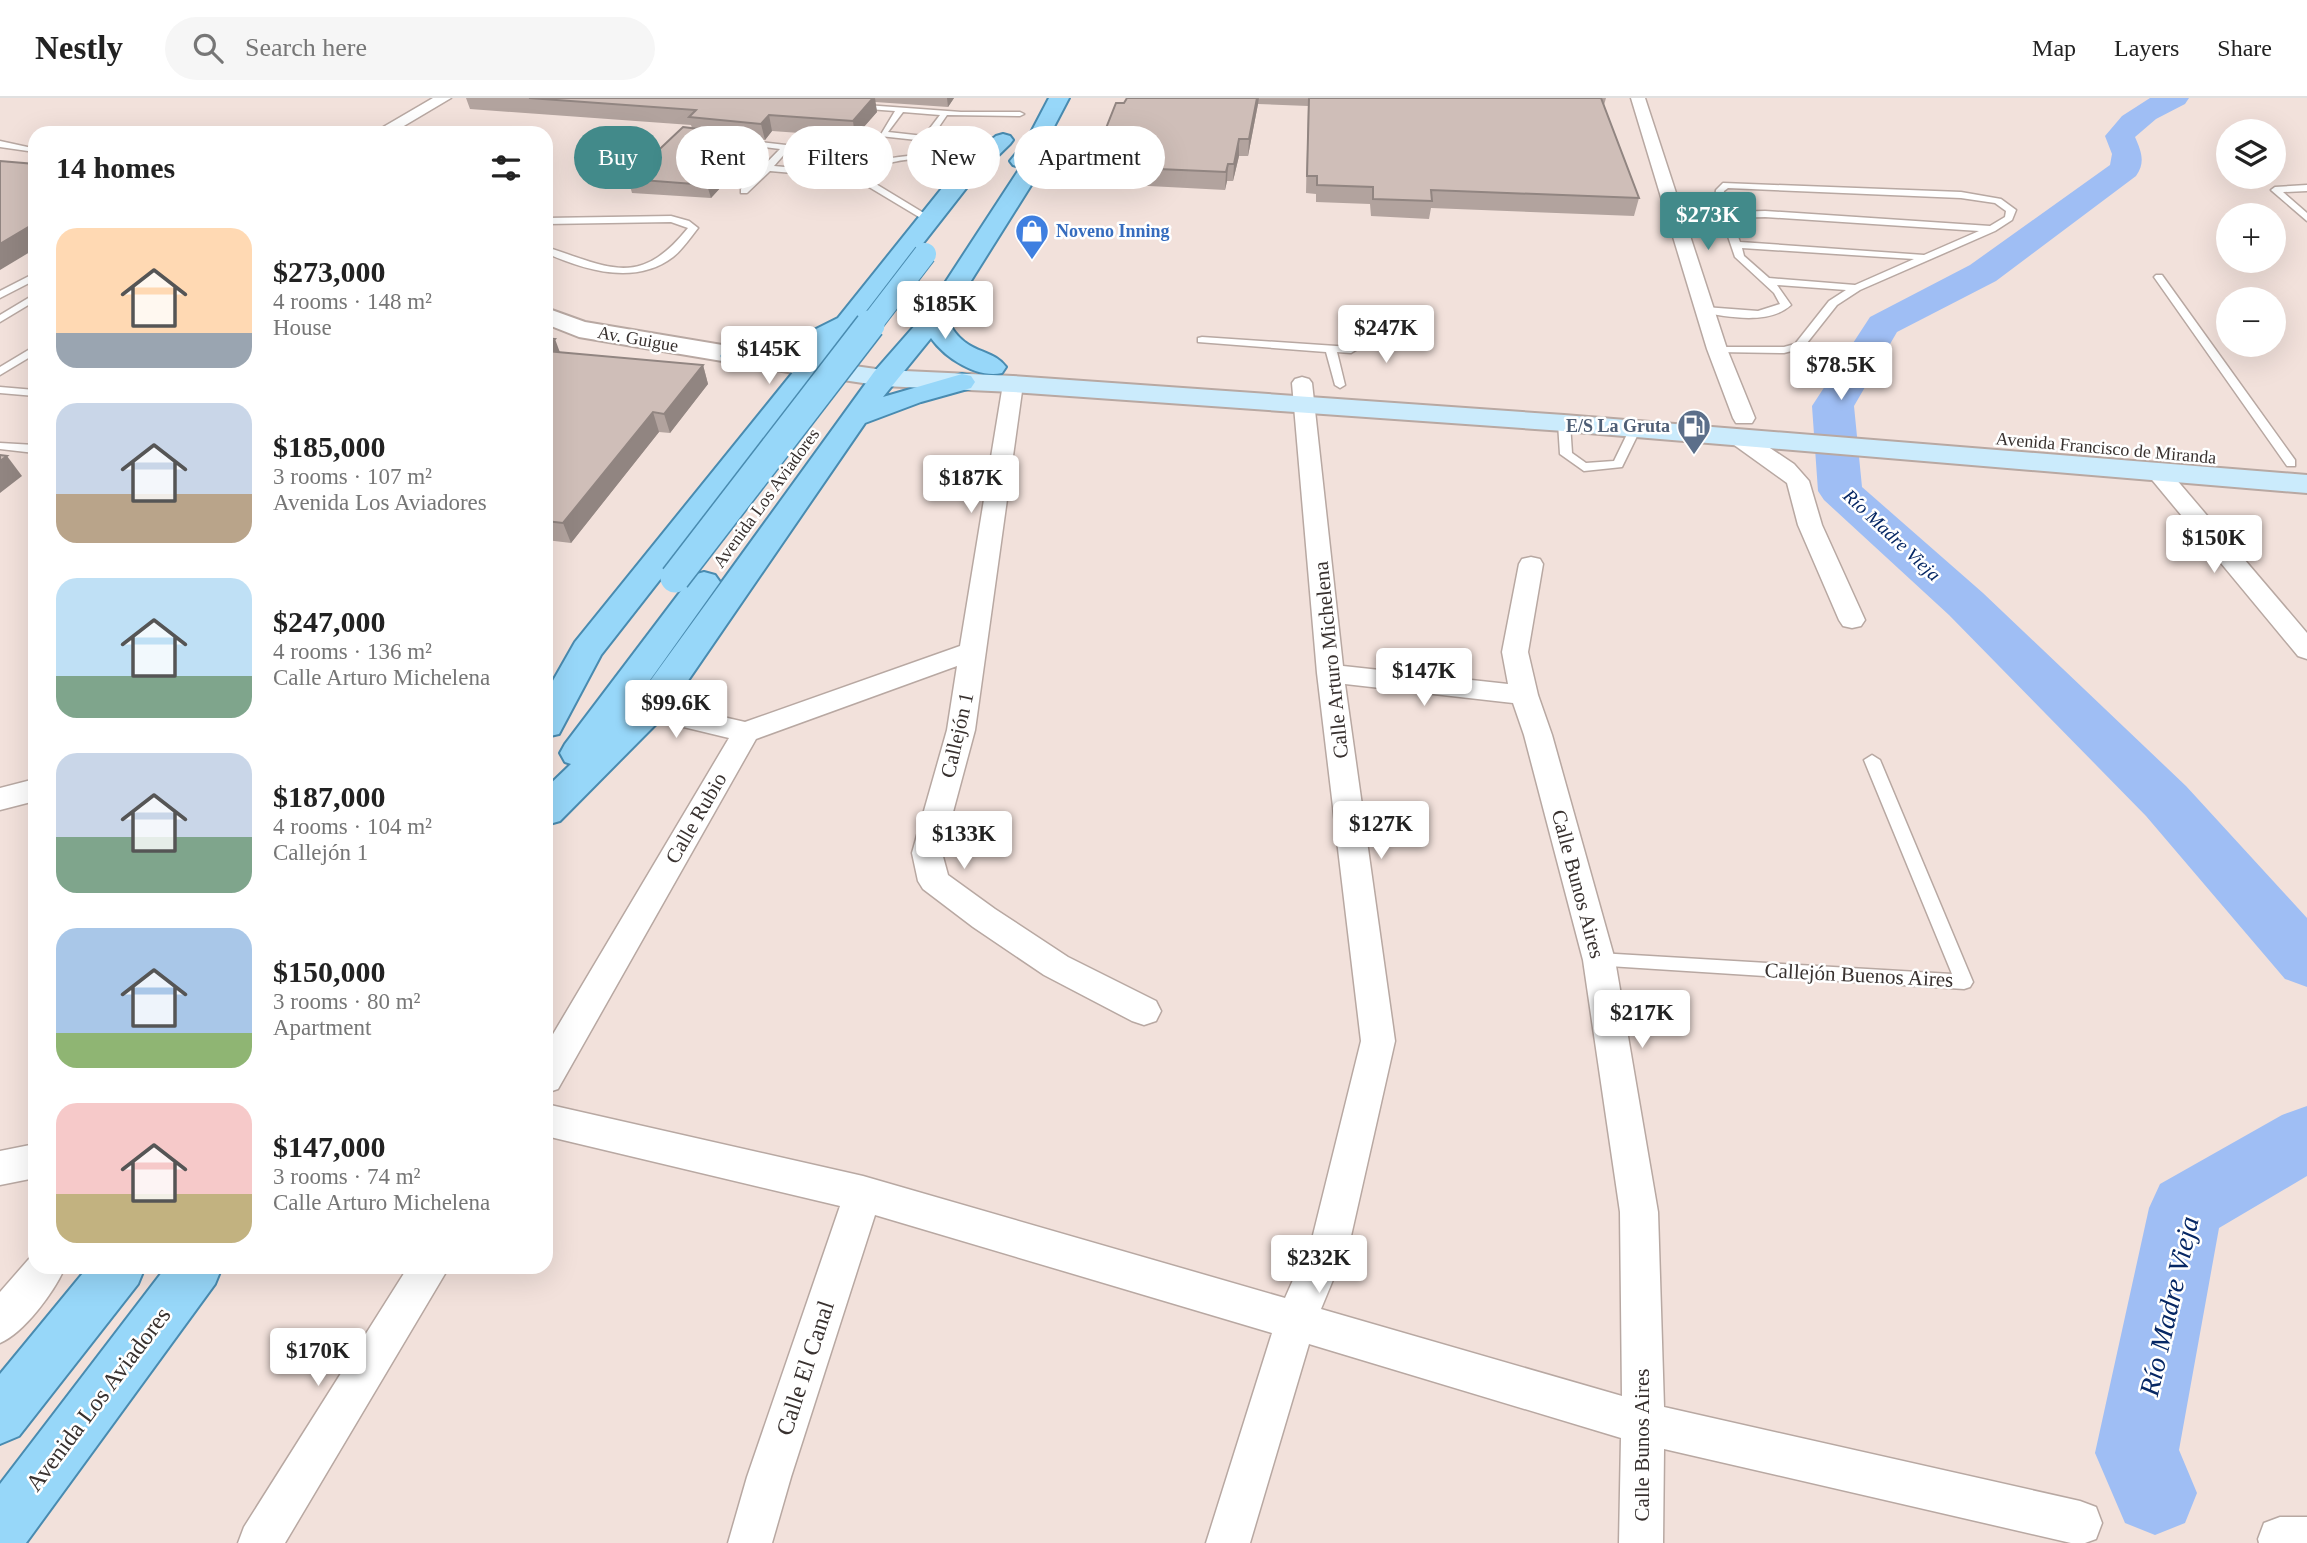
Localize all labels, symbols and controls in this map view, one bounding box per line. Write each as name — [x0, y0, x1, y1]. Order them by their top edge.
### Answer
search box — [165, 17, 655, 80]
icon: search — [189, 29, 227, 67]
text: Nestly — [35, 30, 123, 66]
text: Search here — [245, 33, 367, 62]
text: Map — [2032, 35, 2076, 61]
text: Layers — [2114, 35, 2179, 61]
text: Share — [2217, 35, 2272, 61]
map controls — [2216, 119, 2286, 357]
button: layers — [2216, 119, 2286, 189]
chip: Buy — [574, 126, 662, 189]
chip: Rent — [676, 126, 769, 189]
chip: Filters — [783, 126, 893, 189]
chip: New — [907, 126, 1000, 189]
chip: Apartment — [1014, 126, 1165, 189]
icon: filters — [487, 149, 525, 187]
text: 14 homes — [56, 151, 175, 184]
pin: $273K — [1659, 192, 1757, 252]
text: $273K — [1676, 202, 1740, 227]
button: + — [2216, 203, 2286, 273]
shop icon: Noveno Inning — [1013, 212, 1051, 261]
place label: Noveno Inning — [1056, 221, 1170, 241]
text: $273,000 — [273, 255, 386, 288]
icon: home — [112, 256, 196, 340]
pin: $185K — [896, 282, 994, 341]
button: − — [2216, 287, 2286, 357]
text: 4 rooms · 148 m² — [273, 289, 432, 314]
text: $185K — [913, 291, 977, 316]
pin: $247K — [1337, 306, 1435, 365]
text: House — [273, 315, 332, 340]
text: $247K — [1354, 315, 1418, 340]
street label: Av. Guigue — [596, 322, 680, 356]
pin: $145K — [720, 327, 818, 386]
text: $145K — [737, 336, 801, 361]
pin: $78.5K — [1784, 342, 1898, 402]
text: $78.5K — [1806, 352, 1876, 377]
fuel station icon: E/S La Gruta — [1675, 407, 1713, 456]
place label: E/S La Gruta — [1566, 416, 1670, 436]
street label: Avenida Los Aviadores — [709, 424, 823, 572]
street label: Avenida Francisco de Miranda — [1995, 428, 2217, 468]
text: $185,000 — [273, 430, 386, 463]
icon: home — [112, 431, 196, 515]
pin: $187K — [922, 456, 1020, 515]
text: 3 rooms · 107 m² — [273, 464, 432, 489]
text: $187K — [939, 465, 1003, 490]
water label: Río Madre Vieja — [1839, 484, 1945, 585]
text: Avenida Los Aviadores — [273, 490, 487, 515]
pin: $150K — [2165, 516, 2263, 575]
text: $150K — [2182, 525, 2246, 550]
street label: Calle Arturo Michelena — [1309, 559, 1353, 760]
text: $247,000 — [273, 605, 386, 638]
icon: home — [112, 606, 196, 690]
text: 4 rooms · 136 m² — [273, 639, 432, 664]
pin: $147K — [1375, 648, 1473, 708]
text: $147K — [1392, 658, 1456, 683]
text: Calle Arturo Michelena — [273, 665, 490, 690]
pin: $99.6K — [619, 680, 733, 740]
text: $99.6K — [641, 690, 711, 715]
street label: Callejón 1 — [936, 690, 978, 780]
street label: Calle Rubio — [660, 768, 732, 868]
text: $187,000 — [273, 780, 386, 813]
icon: home — [112, 781, 196, 865]
pin: $127K — [1332, 802, 1430, 861]
street label: Calle Bunos Aires — [1547, 807, 1609, 961]
text: $127K — [1349, 811, 1413, 836]
pin: $133K — [915, 812, 1013, 871]
text: 4 rooms · 104 m² — [273, 814, 432, 839]
text: $133K — [932, 821, 996, 846]
text: Callejón 1 — [273, 840, 368, 865]
text: $150,000 — [273, 955, 386, 988]
icon: home — [112, 956, 196, 1040]
street label: Callejón Buenos Aires — [1764, 958, 1954, 992]
text: 3 rooms · 80 m² — [273, 989, 420, 1014]
pin: $217K — [1593, 990, 1691, 1050]
text: $217K — [1610, 1000, 1674, 1025]
text: Apartment — [273, 1015, 371, 1040]
text: $147,000 — [273, 1130, 386, 1163]
icon: home — [112, 1131, 196, 1215]
text: 3 rooms · 74 m² — [273, 1164, 420, 1189]
text: Calle Arturo Michelena — [273, 1190, 490, 1215]
water label: Río Madre Vieja — [2133, 1213, 2205, 1400]
pin: $232K — [1270, 1236, 1368, 1295]
text: $232K — [1287, 1245, 1351, 1270]
street label: Calle El Canal — [771, 1297, 839, 1439]
street label: Avenida Los Aviadores — [20, 1302, 176, 1496]
pin: $170K — [269, 1328, 367, 1388]
text: $170K — [286, 1338, 350, 1363]
street label: Calle Bunos Aires — [1630, 1369, 1654, 1521]

